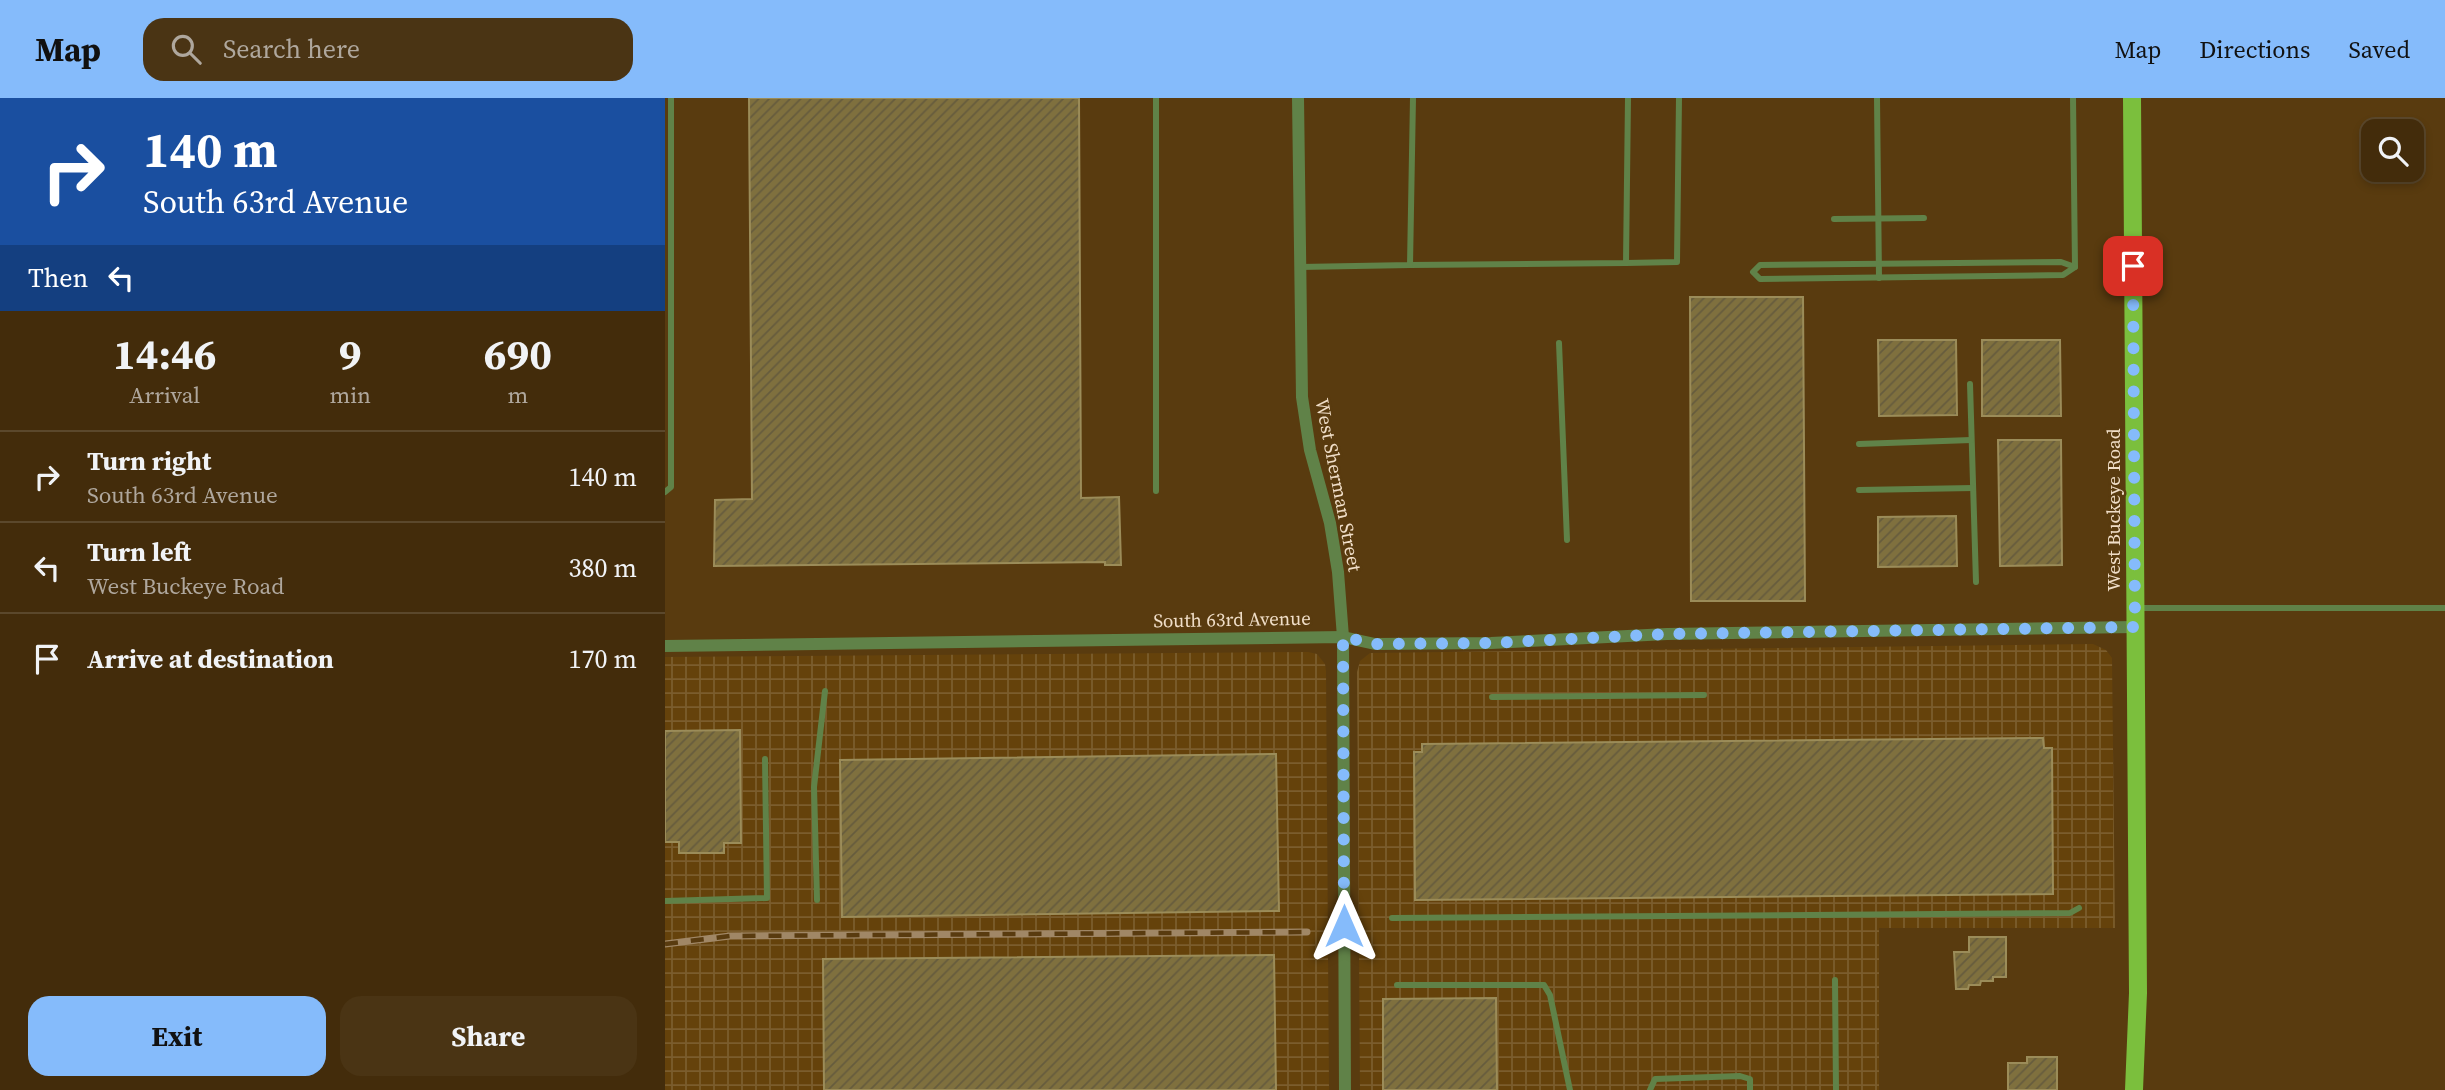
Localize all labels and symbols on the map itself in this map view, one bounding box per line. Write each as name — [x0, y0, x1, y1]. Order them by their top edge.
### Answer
pin — [2103, 236, 2163, 296]
street label: West Sherman Street — [1309, 396, 1369, 575]
street label: West Buckeye Road — [2100, 428, 2126, 592]
street label: South 63rd Avenue — [1153, 605, 1311, 633]
position arrow — [1307, 889, 1381, 963]

